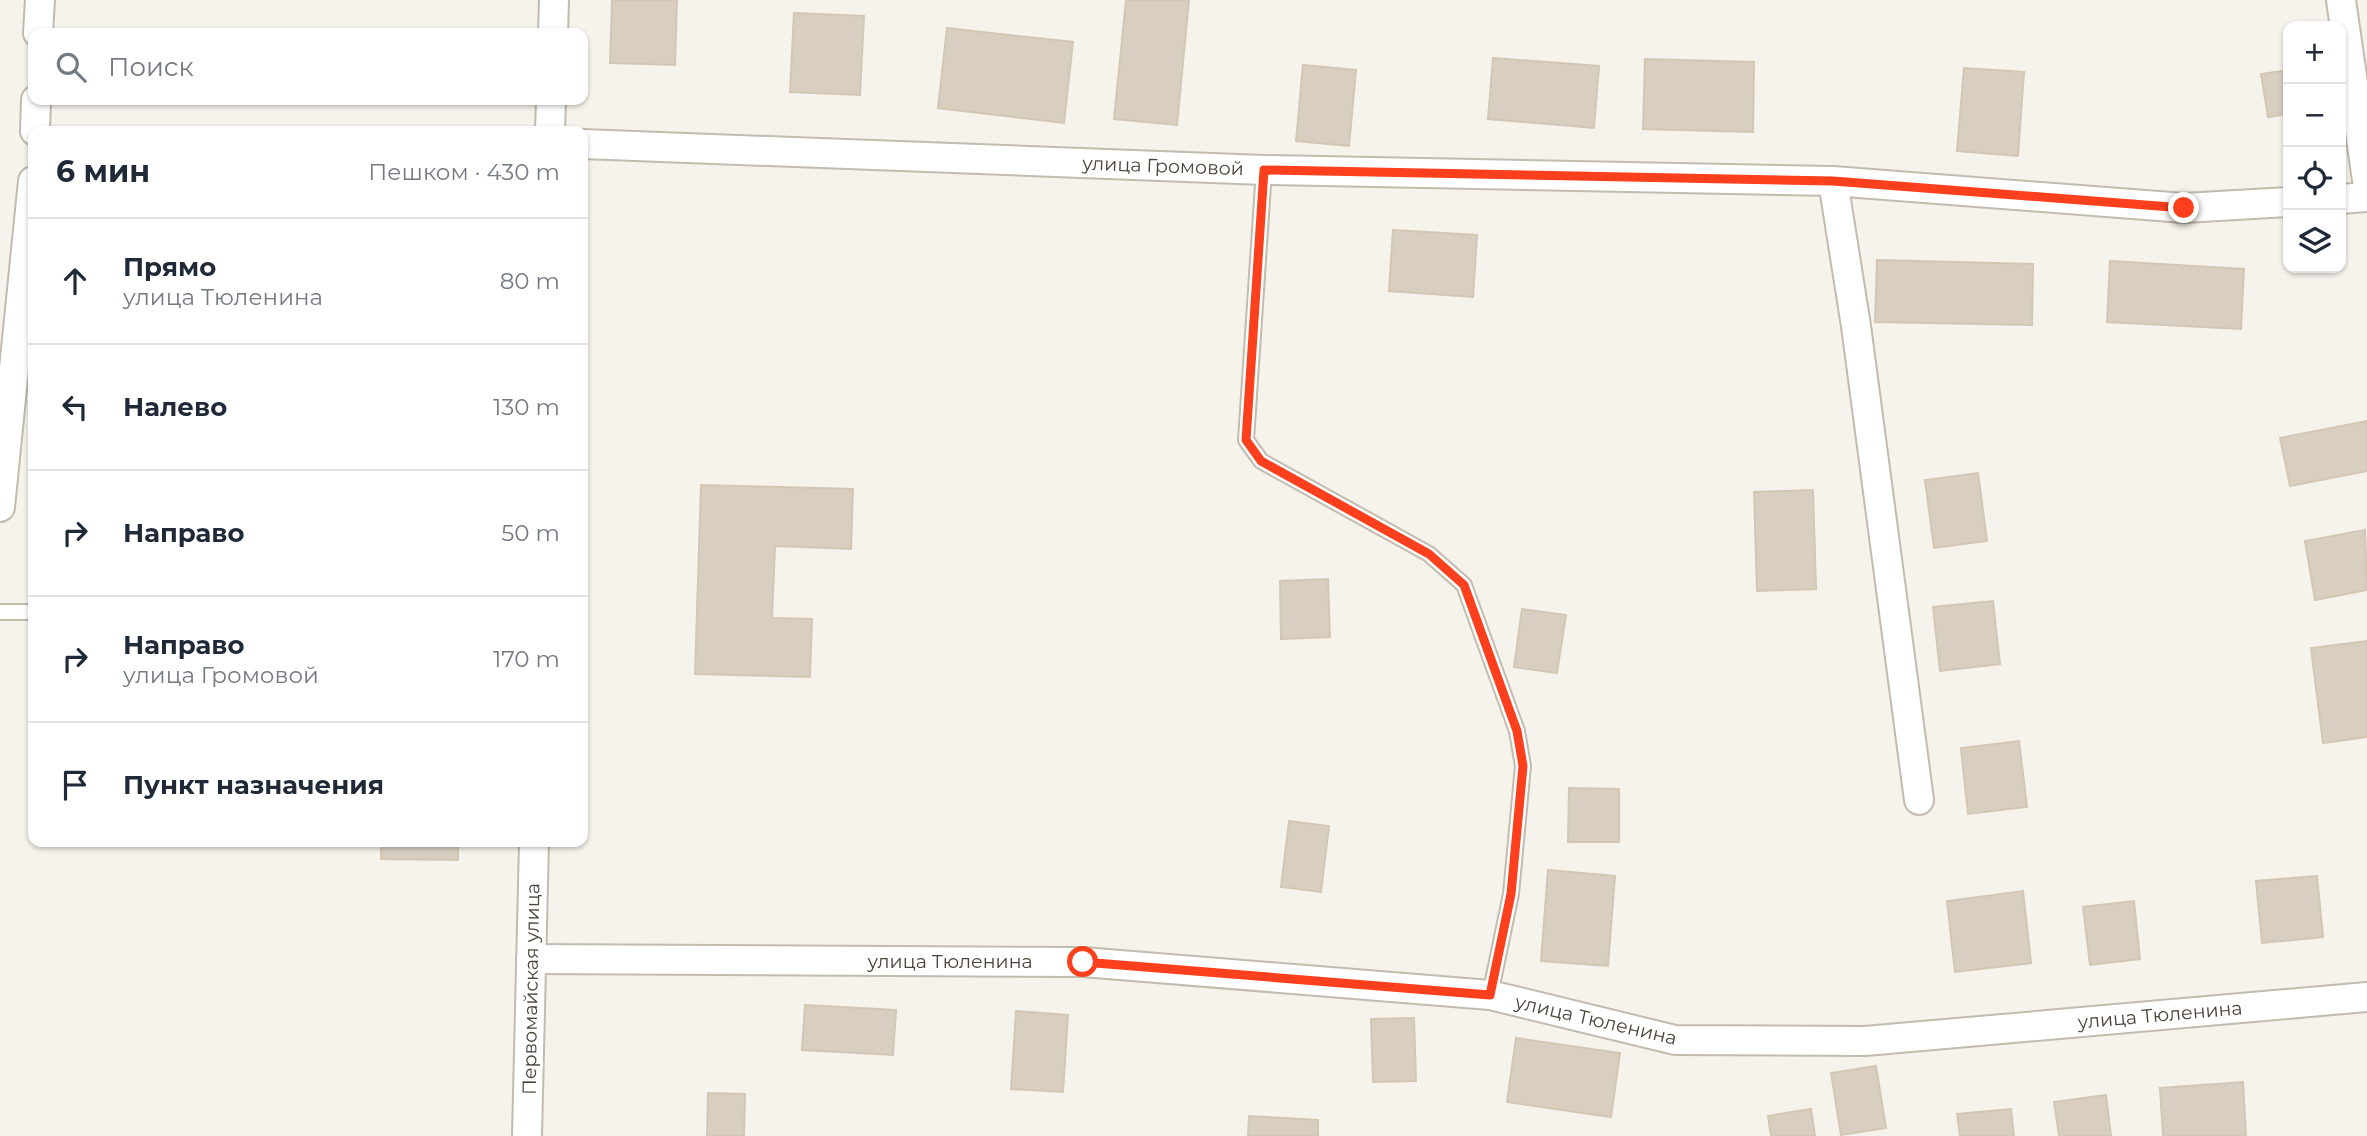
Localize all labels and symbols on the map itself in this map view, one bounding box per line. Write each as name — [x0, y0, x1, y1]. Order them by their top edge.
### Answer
street label: улица Громовой — [1081, 152, 1244, 180]
route end — [2168, 192, 2199, 223]
street label: Первомайская улица — [518, 883, 544, 1095]
route start — [1067, 946, 1098, 977]
street label: улица Тюленина — [866, 950, 1033, 973]
street label: улица Тюленина — [1512, 990, 1679, 1050]
street label: улица Тюленина — [2076, 996, 2243, 1034]

